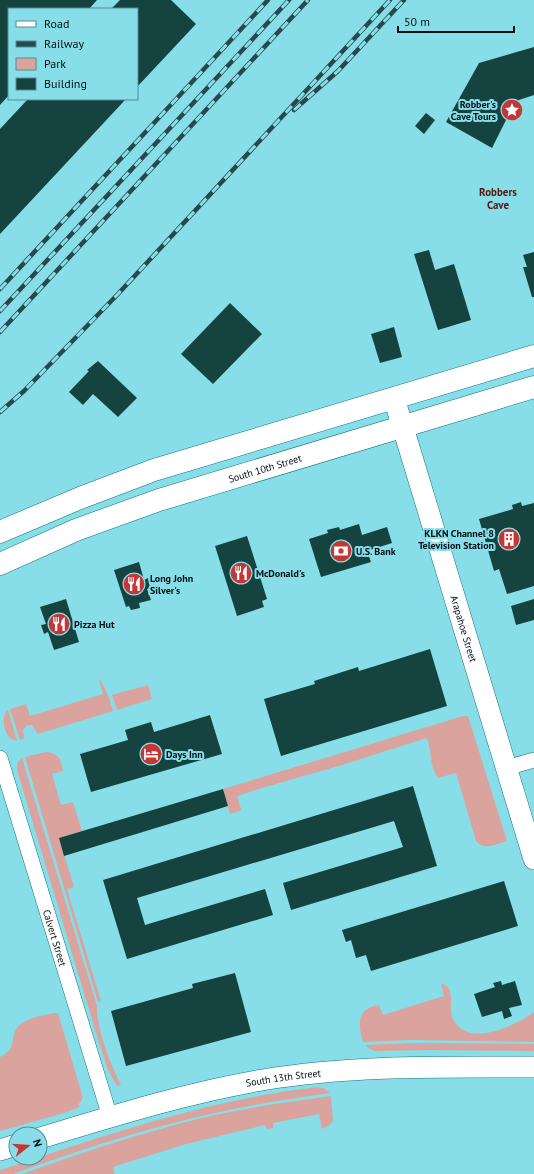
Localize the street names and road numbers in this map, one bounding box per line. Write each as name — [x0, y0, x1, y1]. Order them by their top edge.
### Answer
street label: South 10th Street — [227, 451, 303, 485]
street label: Arapahoe Street — [448, 594, 480, 664]
street label: Calvert Street — [40, 908, 70, 968]
street label: South 13th Street — [245, 1066, 322, 1089]

